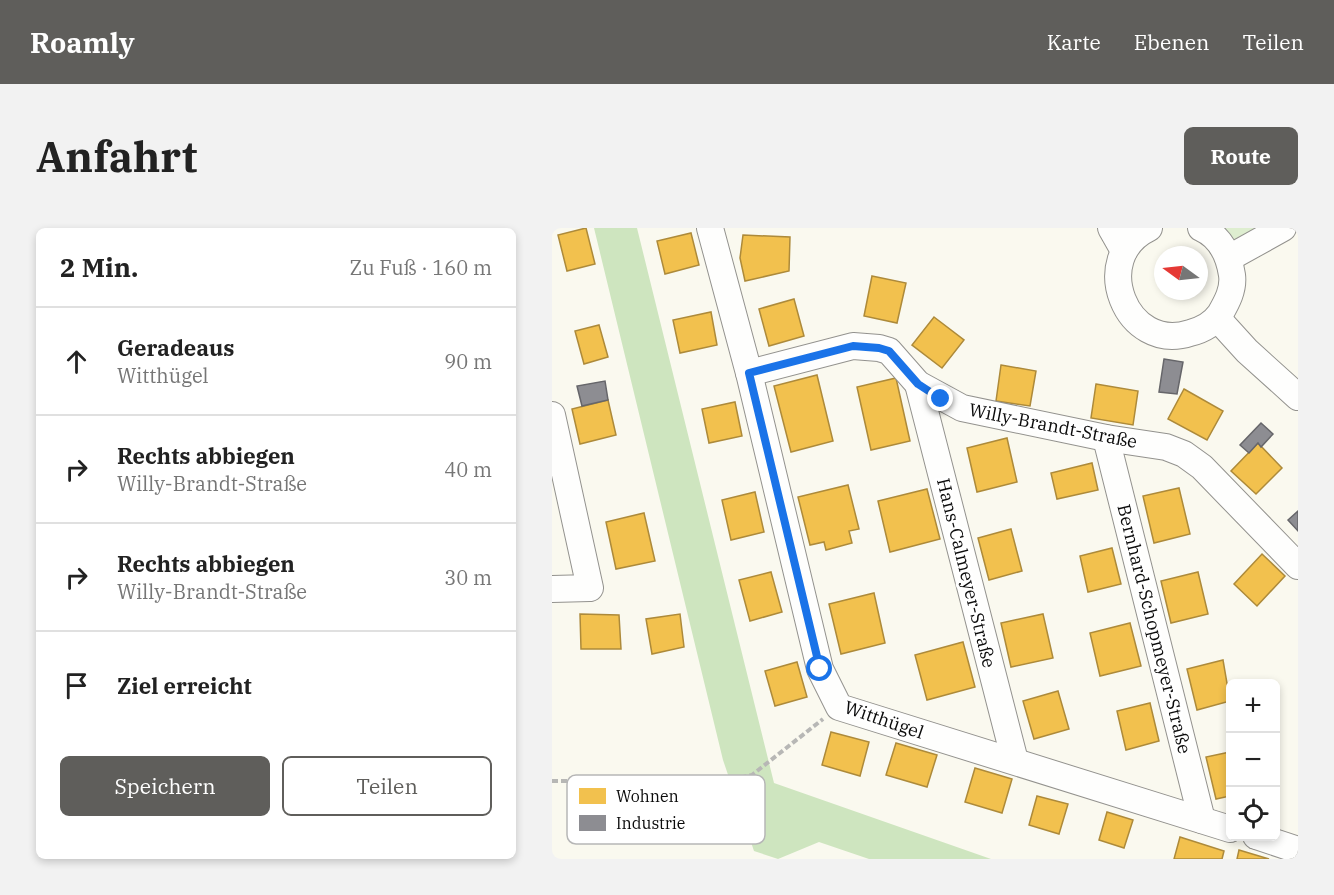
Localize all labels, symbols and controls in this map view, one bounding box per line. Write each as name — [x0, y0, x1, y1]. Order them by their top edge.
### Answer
text: Roamly — [30, 24, 135, 61]
text: Karte — [1047, 28, 1101, 56]
text: Ebenen — [1134, 28, 1209, 56]
text: Teilen — [1242, 28, 1304, 56]
button: Route — [1184, 127, 1298, 185]
text: Anfahrt — [36, 129, 197, 184]
north arrow — [1154, 246, 1208, 300]
text: 2 Min. — [60, 250, 138, 284]
text: Zu Fuß · 160 m — [350, 254, 492, 281]
text: Geradeaus — [117, 333, 234, 362]
icon: ahead — [60, 345, 93, 378]
text: 90 m — [444, 348, 492, 375]
text: Witthügel — [117, 362, 209, 389]
route end — [927, 385, 953, 411]
street label: Willy-Brandt-Straße — [967, 398, 1139, 453]
text: Rechts abbiegen — [117, 441, 295, 470]
icon: right — [60, 453, 93, 486]
text: 40 m — [444, 456, 492, 483]
text: Willy-Brandt-Straße — [117, 470, 307, 497]
street label: Hans-Calmeyer-Straße — [932, 476, 1001, 670]
street label: Bernhard-Schopmeyer-Straße — [1112, 502, 1197, 756]
text: Rechts abbiegen — [117, 549, 295, 578]
icon: right — [60, 561, 93, 594]
text: 30 m — [444, 564, 492, 591]
text: Willy-Brandt-Straße — [117, 578, 307, 605]
route start — [806, 655, 832, 681]
icon: arrive — [60, 669, 93, 702]
text: Ziel erreicht — [117, 671, 252, 700]
map controls — [1226, 679, 1280, 841]
button: + — [1226, 679, 1280, 733]
street label: Witthügel — [841, 695, 927, 744]
button: − — [1226, 733, 1280, 787]
button: Speichern — [60, 756, 270, 816]
button: Teilen — [282, 756, 492, 816]
legend — [567, 775, 765, 844]
text: Wohnen — [616, 786, 679, 806]
button: locate — [1226, 787, 1280, 841]
text: Industrie — [616, 813, 685, 833]

